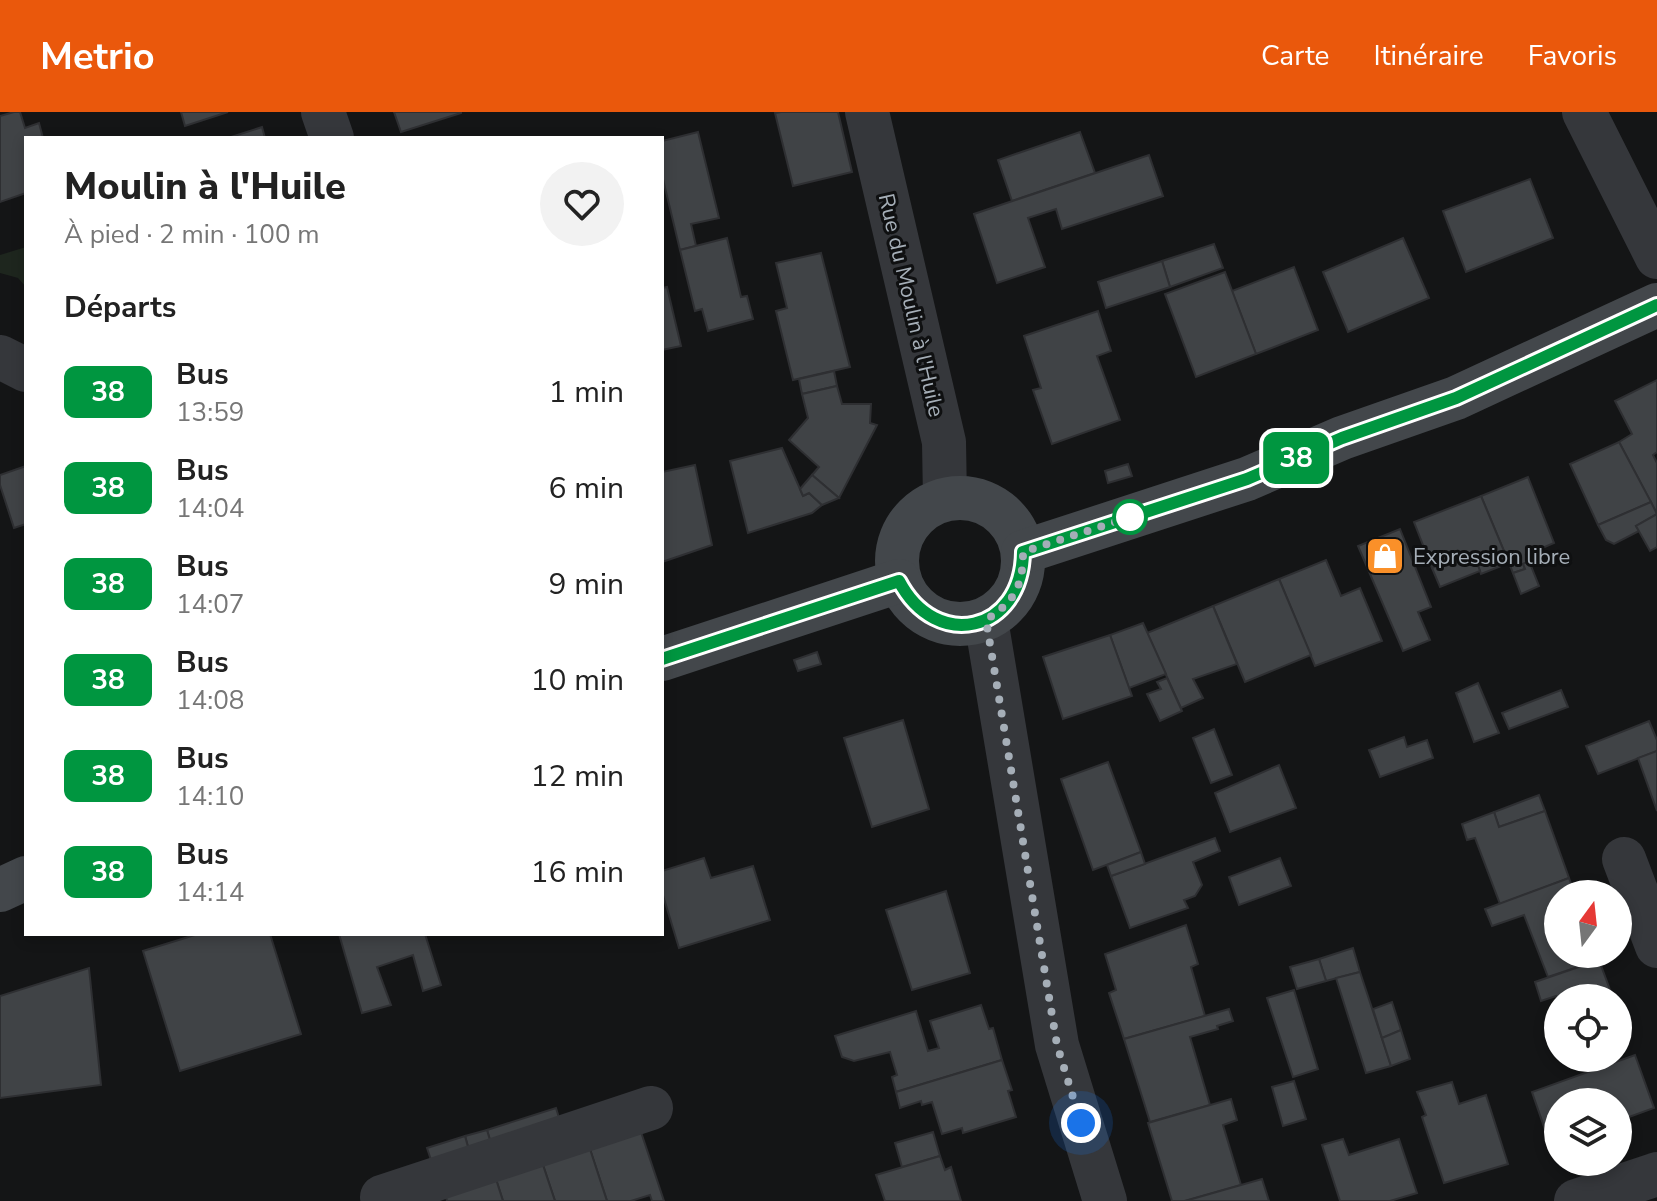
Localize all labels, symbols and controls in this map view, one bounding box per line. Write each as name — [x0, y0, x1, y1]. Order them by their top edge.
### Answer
text: Metrio — [40, 31, 155, 82]
text: Carte — [1261, 37, 1330, 75]
text: Itinéraire — [1374, 37, 1484, 75]
text: Favoris — [1528, 37, 1617, 75]
text: Moulin à l'Huile — [64, 161, 346, 212]
button: heart — [540, 162, 624, 246]
street label: Rue du Moulin à l'Huile — [871, 190, 951, 420]
text: À pied · 2 min · 100 m — [64, 217, 319, 252]
text: Départs — [64, 287, 176, 328]
text: Bus — [176, 354, 229, 395]
text: 1 min — [549, 372, 624, 413]
text: 38 — [91, 373, 125, 411]
text: 13:59 — [176, 395, 244, 430]
line badge: 38 — [1260, 432, 1332, 484]
text: 38 — [1279, 439, 1313, 477]
text: Bus — [176, 450, 229, 491]
text: 6 min — [549, 468, 624, 509]
text: 38 — [91, 469, 125, 507]
text: 14:04 — [176, 491, 244, 526]
unlabelled marker — [1113, 500, 1147, 534]
shop icon: Expression libre — [1364, 535, 1406, 577]
place label: Expression libre — [1413, 542, 1570, 572]
text: Bus — [176, 546, 229, 587]
text: 9 min — [549, 564, 624, 605]
text: 38 — [91, 565, 125, 603]
text: 14:07 — [176, 587, 244, 622]
text: Bus — [176, 642, 229, 683]
text: 10 min — [531, 660, 624, 701]
text: 38 — [91, 661, 125, 699]
text: 14:08 — [176, 683, 244, 718]
text: Bus — [176, 738, 229, 779]
text: 12 min — [531, 756, 624, 797]
text: 38 — [91, 757, 125, 795]
text: 14:10 — [176, 779, 244, 814]
text: Bus — [176, 834, 229, 875]
text: 16 min — [531, 852, 624, 893]
text: 38 — [91, 853, 125, 891]
text: 14:14 — [176, 875, 244, 910]
north arrow — [1544, 880, 1632, 968]
map controls — [1544, 880, 1632, 1176]
button: locate — [1544, 984, 1632, 1072]
button: layers — [1544, 1088, 1632, 1176]
your location — [1061, 1103, 1101, 1143]

